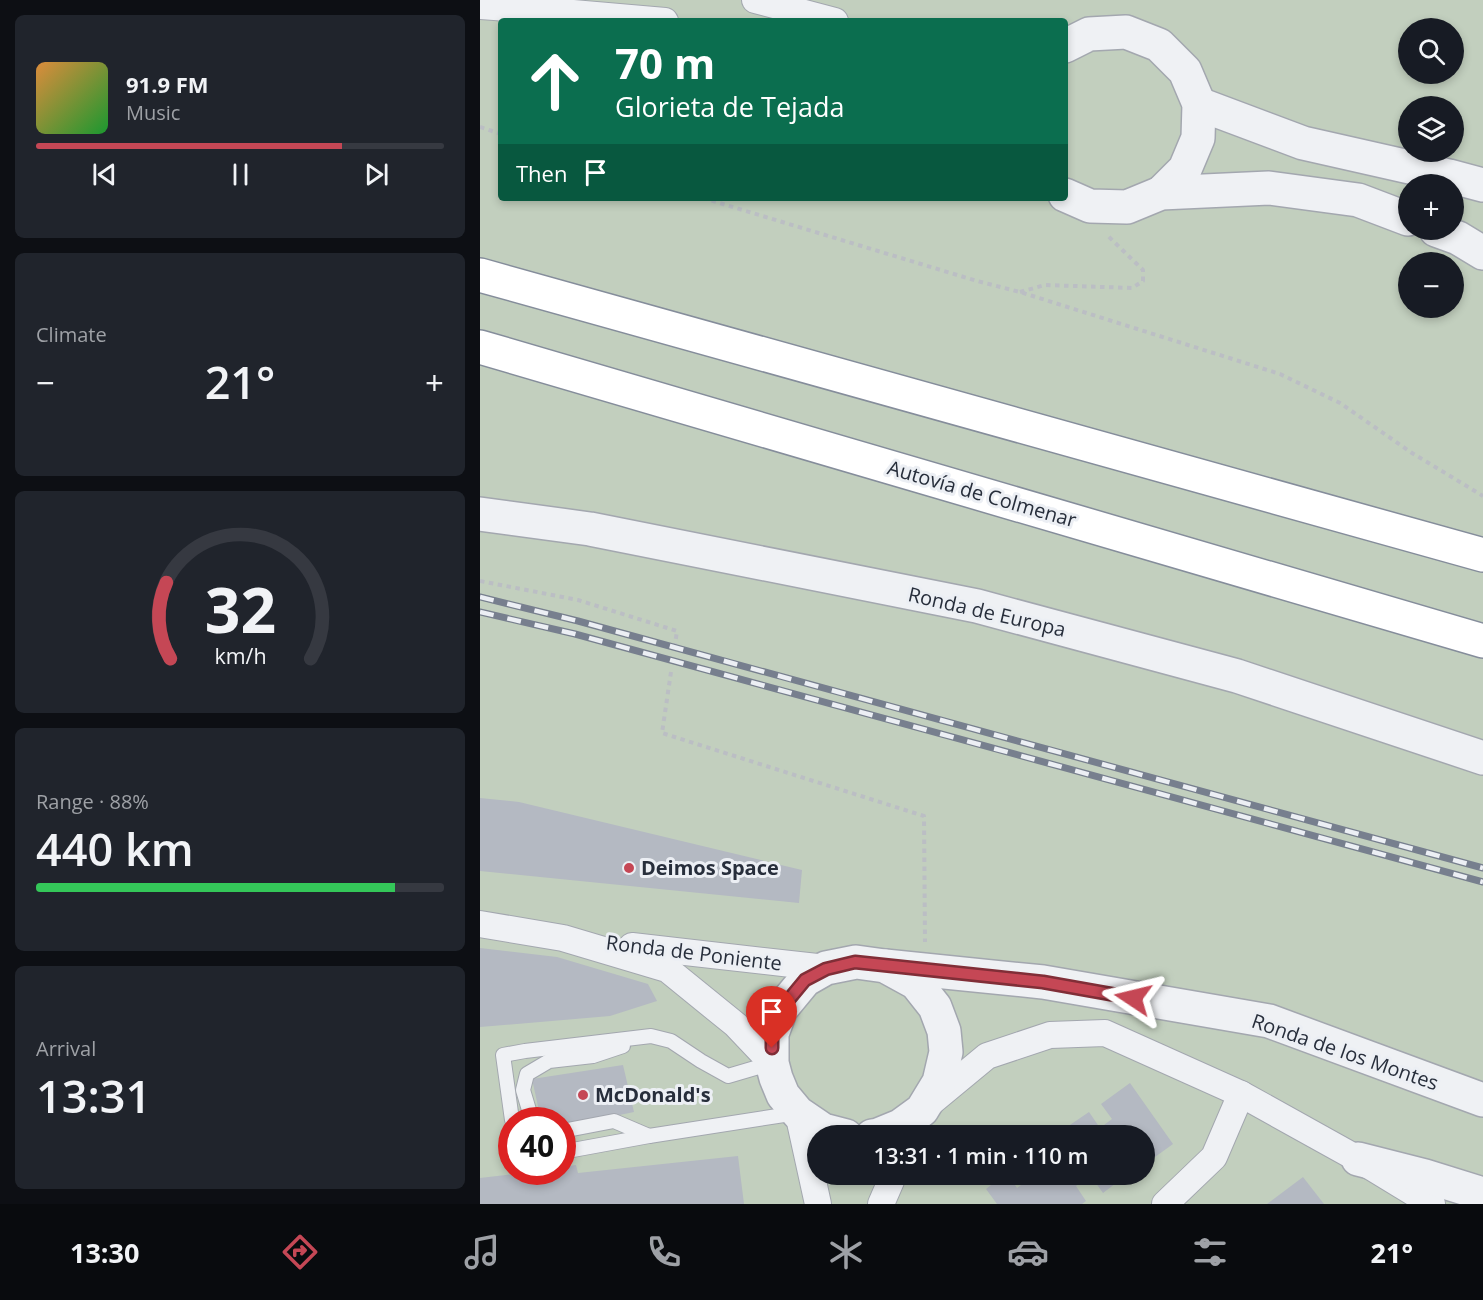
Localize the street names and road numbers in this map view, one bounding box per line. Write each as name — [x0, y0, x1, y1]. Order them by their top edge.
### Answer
street label: Autovía de Colmenar — [885, 454, 1080, 533]
street label: Ronda de Europa — [906, 580, 1068, 643]
street label: Ronda de Poniente — [605, 928, 784, 977]
street label: Ronda de los Montes — [1248, 1007, 1442, 1096]

